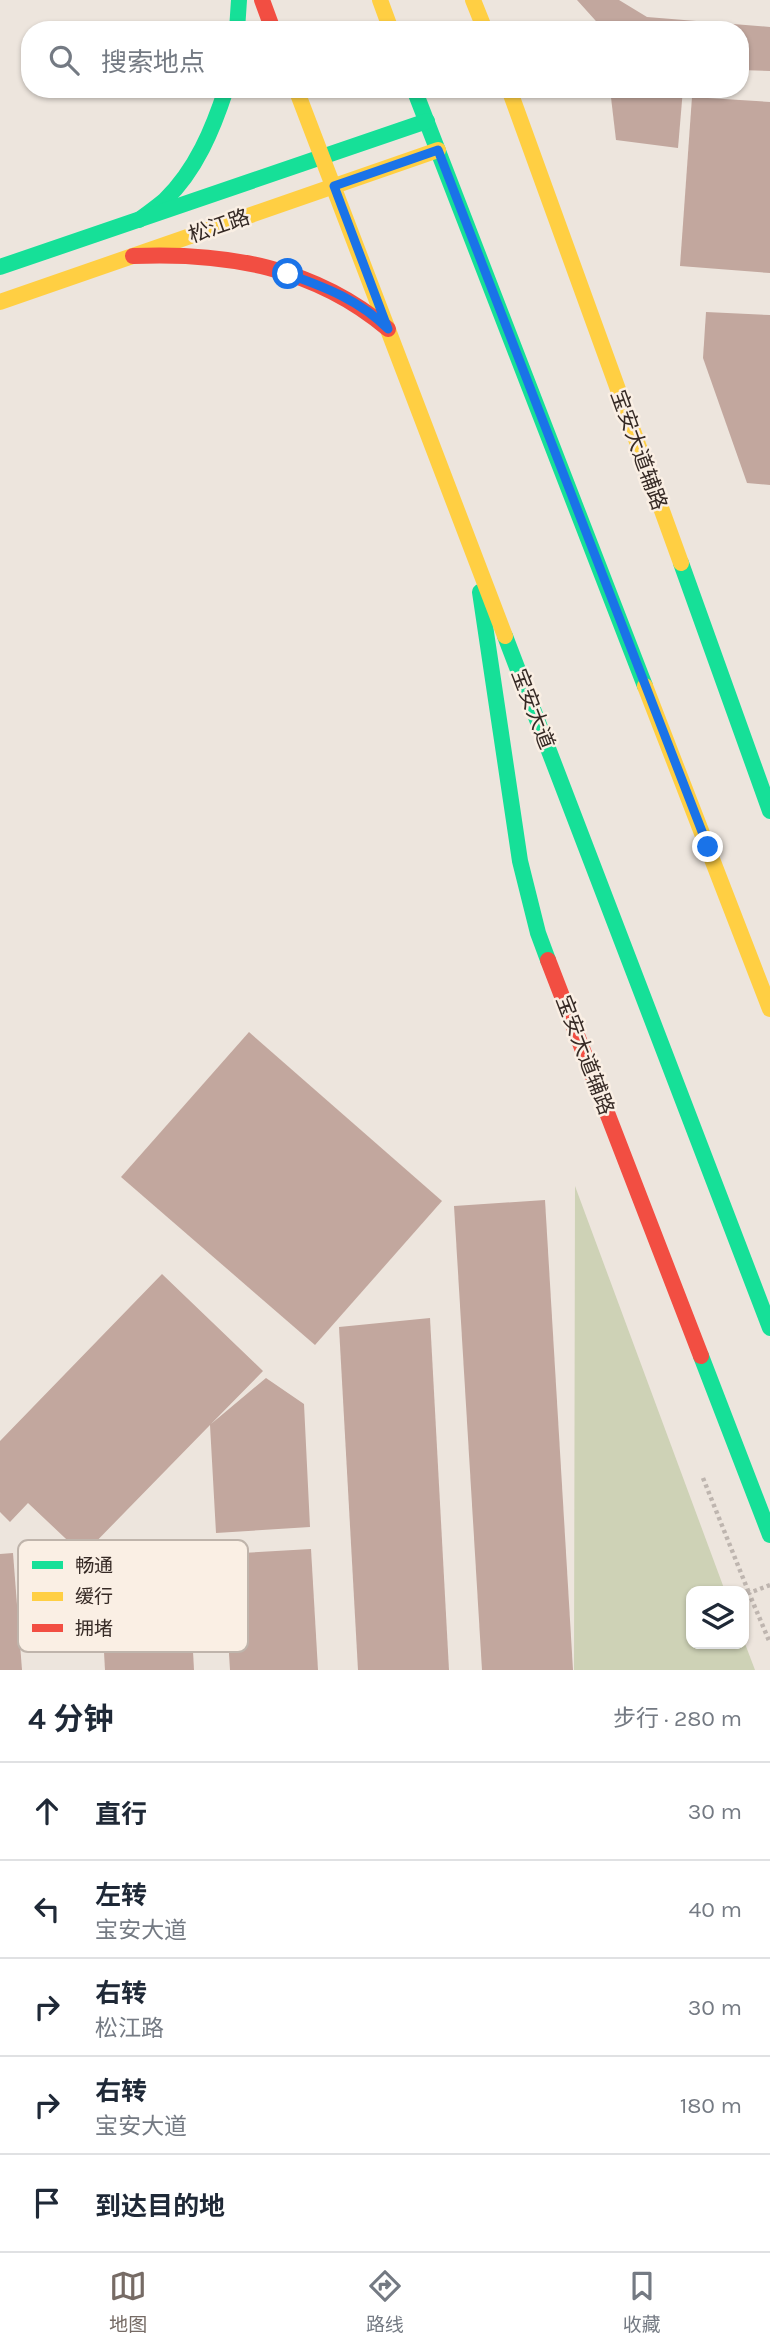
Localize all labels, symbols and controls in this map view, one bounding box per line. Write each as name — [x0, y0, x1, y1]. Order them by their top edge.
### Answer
search box — [21, 21, 749, 98]
icon: search — [45, 41, 83, 79]
text: 搜索地点 — [101, 47, 205, 78]
street label: 松江路 — [185, 204, 253, 248]
route start — [272, 258, 303, 289]
street label: 宝安大道辅路 — [606, 387, 672, 513]
street label: 宝安大道 — [507, 665, 559, 753]
route end — [692, 831, 723, 862]
street label: 宝安大道辅路 — [551, 992, 619, 1118]
legend — [18, 1540, 248, 1652]
text: 畅通 — [75, 1555, 113, 1577]
text: 缓行 — [75, 1586, 113, 1608]
map controls — [686, 1586, 749, 1649]
button: layers — [686, 1586, 749, 1649]
text: 拥堵 — [75, 1618, 113, 1640]
text: 4 分钟 — [28, 1701, 113, 1737]
text: 步行 · 280 m — [613, 1705, 742, 1732]
icon: ahead — [28, 1792, 66, 1830]
text: 30 m — [688, 1798, 742, 1825]
text: 直行 — [95, 1799, 147, 1830]
text: 左转 — [95, 1880, 147, 1911]
icon: left — [28, 1890, 66, 1928]
text: 40 m — [689, 1896, 742, 1923]
text: 宝安大道 — [95, 1917, 187, 1944]
text: 右转 — [95, 1978, 147, 2009]
icon: right — [28, 1988, 66, 2026]
text: 30 m — [688, 1994, 742, 2021]
text: 松江路 — [95, 2015, 164, 2042]
text: 右转 — [95, 2076, 147, 2107]
icon: right — [28, 2086, 66, 2124]
text: 180 m — [680, 2092, 742, 2119]
text: 宝安大道 — [95, 2113, 187, 2140]
icon: arrive — [28, 2184, 66, 2222]
text: 到达目的地 — [95, 2191, 225, 2222]
tab: 地图 — [109, 2267, 147, 2336]
tab: 路线 — [366, 2267, 404, 2336]
tab: 收藏 — [623, 2267, 661, 2336]

